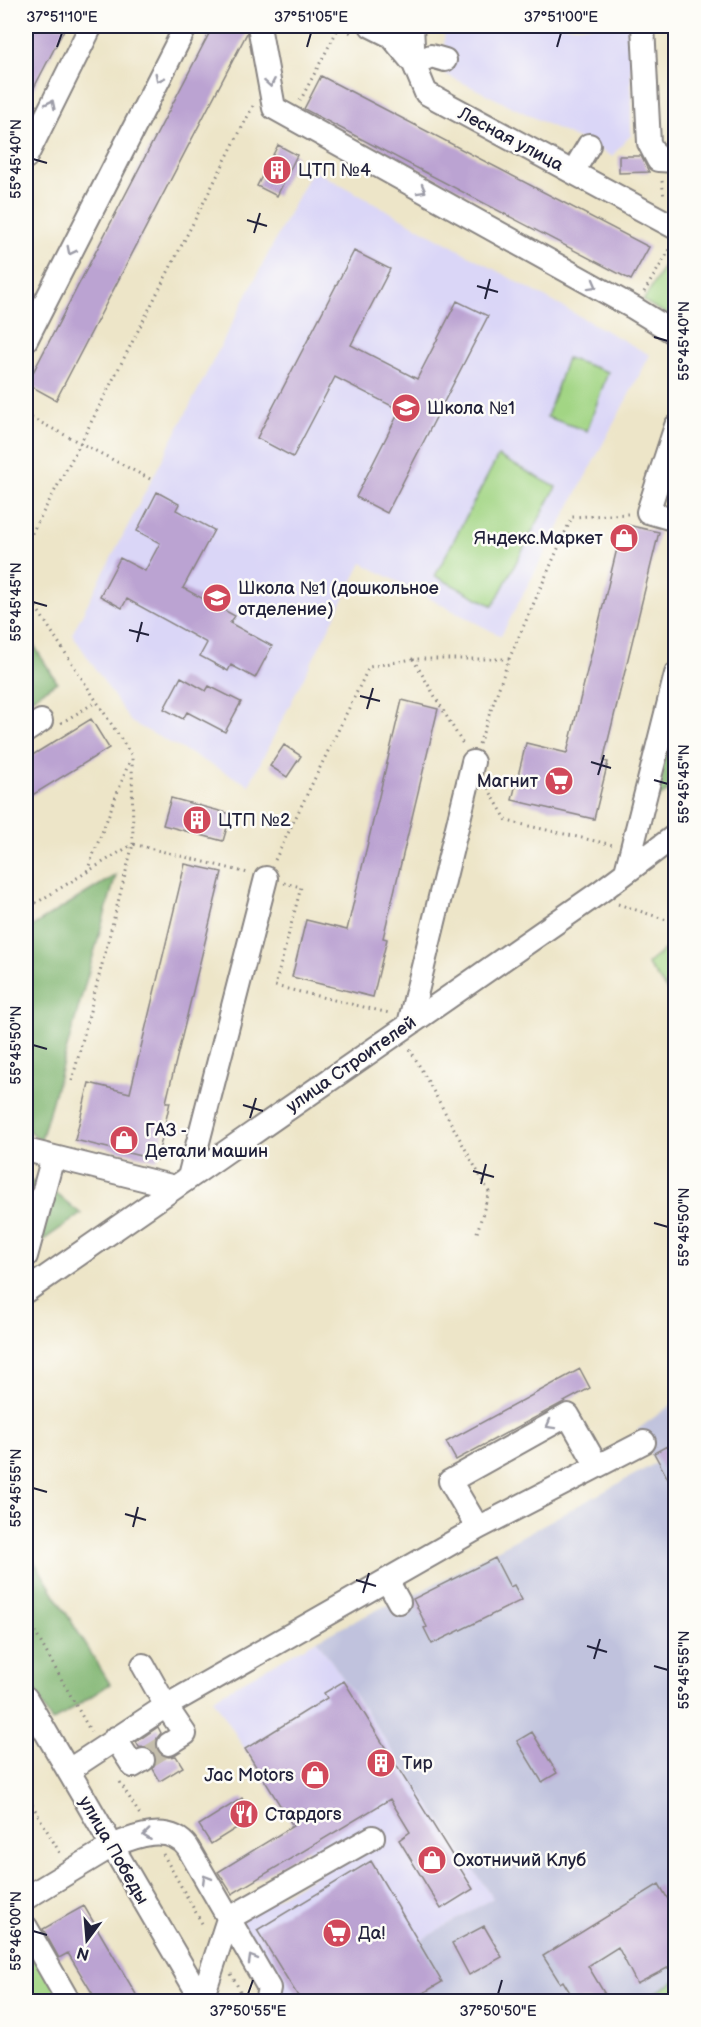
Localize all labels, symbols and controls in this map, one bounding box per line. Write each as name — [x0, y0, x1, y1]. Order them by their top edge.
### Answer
text: 37°51'10"E — [26, 8, 98, 27]
text: 37°51'05"E — [274, 8, 348, 27]
text: 37°51'00"E — [524, 8, 598, 27]
one-way arrow — [155, 71, 167, 82]
one-way arrow — [263, 78, 275, 88]
one-way arrow — [44, 100, 56, 111]
street label: Лесная улица — [454, 103, 567, 176]
text: 55°45'40"N — [7, 119, 26, 199]
building icon: ЦТП №4 — [261, 154, 293, 186]
place label: ЦТП №4 — [298, 160, 371, 181]
one-way arrow — [416, 183, 426, 194]
one-way arrow — [67, 245, 78, 256]
one-way arrow — [586, 278, 597, 289]
text: 55°45'40"N — [675, 301, 694, 381]
school or university icon: Школа №1 — [390, 392, 422, 424]
place label: Школа №1 — [427, 398, 515, 419]
shop icon: Яндекс.Маркет — [608, 522, 640, 554]
place label: Яндекс.Маркет — [474, 528, 604, 549]
text: 55°45'45"N — [7, 562, 26, 642]
place label: Школа №1 (дошкольное отделение) — [238, 578, 439, 620]
school or university icon: Школа №1 (дошкольное отделение) — [201, 582, 233, 614]
text: 55°45'45"N — [675, 744, 694, 824]
supermarket icon: Магнит — [543, 765, 575, 797]
place label: Магнит — [477, 771, 539, 792]
building icon: ЦТП №2 — [181, 804, 213, 836]
place label: ЦТП №2 — [218, 810, 291, 831]
text: 55°45'50"N — [7, 1005, 26, 1085]
street label: улица Строителей — [282, 1012, 420, 1117]
place label: ГАЗ - Детали машин — [145, 1120, 268, 1162]
shop icon: ГАЗ - Детали машин — [108, 1124, 140, 1156]
text: 55°45'50"N — [675, 1187, 694, 1267]
one-way arrow — [546, 1418, 556, 1429]
text: 55°45'55"N — [7, 1448, 26, 1528]
text: 55°45'55"N — [675, 1630, 694, 1710]
building icon: Тир — [365, 1747, 397, 1779]
place label: Тир — [402, 1753, 433, 1774]
shop icon: Jac Motors — [299, 1759, 331, 1791]
place label: Jac Motors — [204, 1765, 294, 1786]
street label: улица Победы — [74, 1792, 153, 1908]
restaurant icon: Стардогs — [228, 1798, 260, 1830]
place label: Стардогs — [265, 1804, 342, 1825]
one-way arrow — [143, 1829, 152, 1841]
shop icon: Охотничий Клуб — [416, 1844, 448, 1876]
place label: Охотничий Клуб — [453, 1850, 586, 1871]
one-way arrow — [202, 1875, 213, 1886]
text: 55°46'00"N — [7, 1891, 26, 1971]
north arrow — [57, 1910, 117, 1970]
supermarket icon: Да! — [321, 1917, 353, 1949]
place label: Да! — [358, 1923, 385, 1944]
text: N — [75, 1942, 92, 1964]
one-way arrow — [248, 1955, 259, 1965]
text: 37°50'55"E — [210, 2002, 287, 2021]
text: 37°50'50"E — [459, 2002, 537, 2021]

